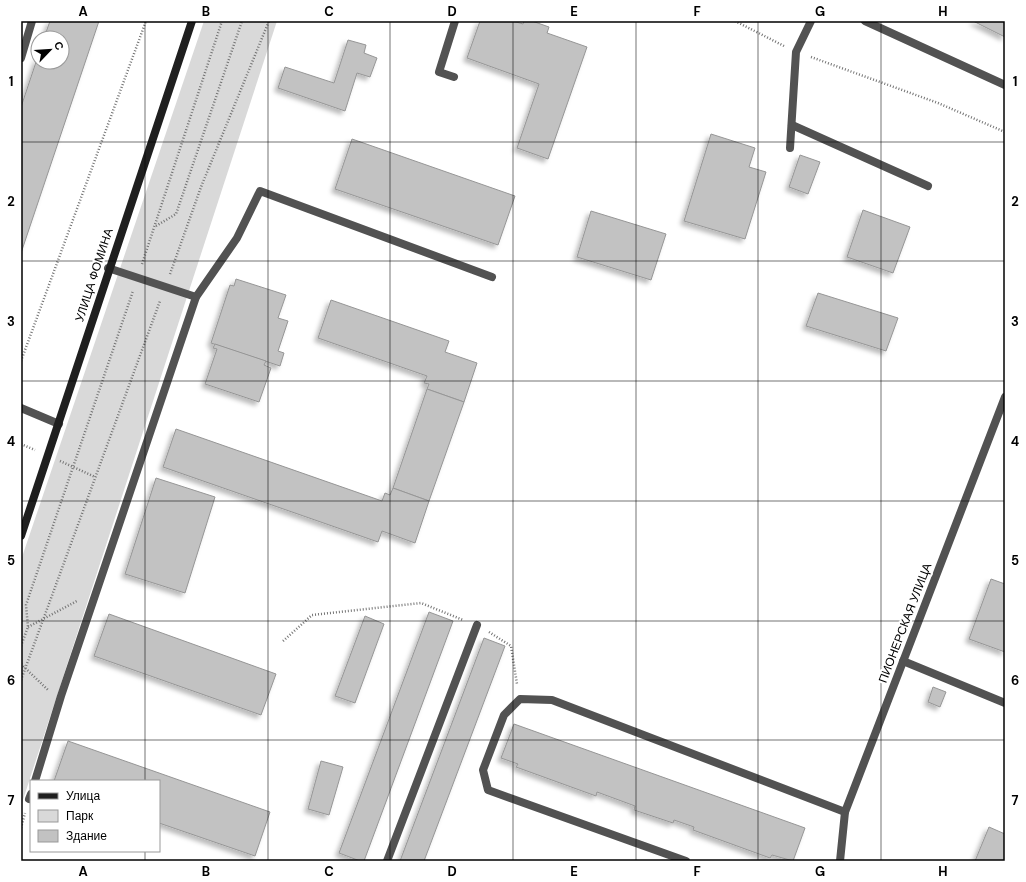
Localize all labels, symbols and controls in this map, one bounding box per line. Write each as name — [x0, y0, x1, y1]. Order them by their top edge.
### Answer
text: A — [78, 3, 88, 20]
text: B — [202, 3, 210, 20]
text: C — [324, 3, 334, 20]
text: D — [447, 3, 457, 20]
text: E — [570, 3, 578, 20]
text: F — [693, 3, 701, 20]
text: G — [815, 3, 825, 20]
text: H — [938, 3, 948, 20]
north arrow — [30, 30, 70, 70]
text: С — [51, 39, 67, 52]
text: 1 — [9, 73, 13, 90]
text: 1 — [1013, 73, 1017, 90]
text: 2 — [7, 193, 15, 210]
text: 2 — [1011, 193, 1019, 210]
street label: УЛИЦА ФОМИНА — [71, 226, 117, 324]
text: 3 — [7, 313, 15, 330]
text: 3 — [1011, 313, 1019, 330]
text: 4 — [7, 433, 15, 450]
text: 4 — [1011, 433, 1019, 450]
text: 5 — [7, 552, 15, 569]
text: 5 — [1011, 552, 1019, 569]
street label: ПИОНЕРСКАЯ УЛИЦА — [875, 561, 935, 685]
text: 6 — [7, 672, 15, 689]
text: 6 — [1011, 672, 1019, 689]
legend — [30, 780, 160, 852]
text: Улица — [66, 788, 100, 804]
text: 7 — [8, 792, 15, 809]
text: 7 — [1012, 792, 1019, 809]
text: Парк — [66, 808, 94, 824]
text: Здание — [66, 828, 107, 844]
text: A — [78, 863, 88, 880]
text: B — [202, 863, 210, 880]
text: C — [324, 863, 334, 880]
text: D — [447, 863, 457, 880]
text: E — [570, 863, 578, 880]
text: F — [693, 863, 701, 880]
text: G — [815, 863, 825, 880]
text: H — [938, 863, 948, 880]

